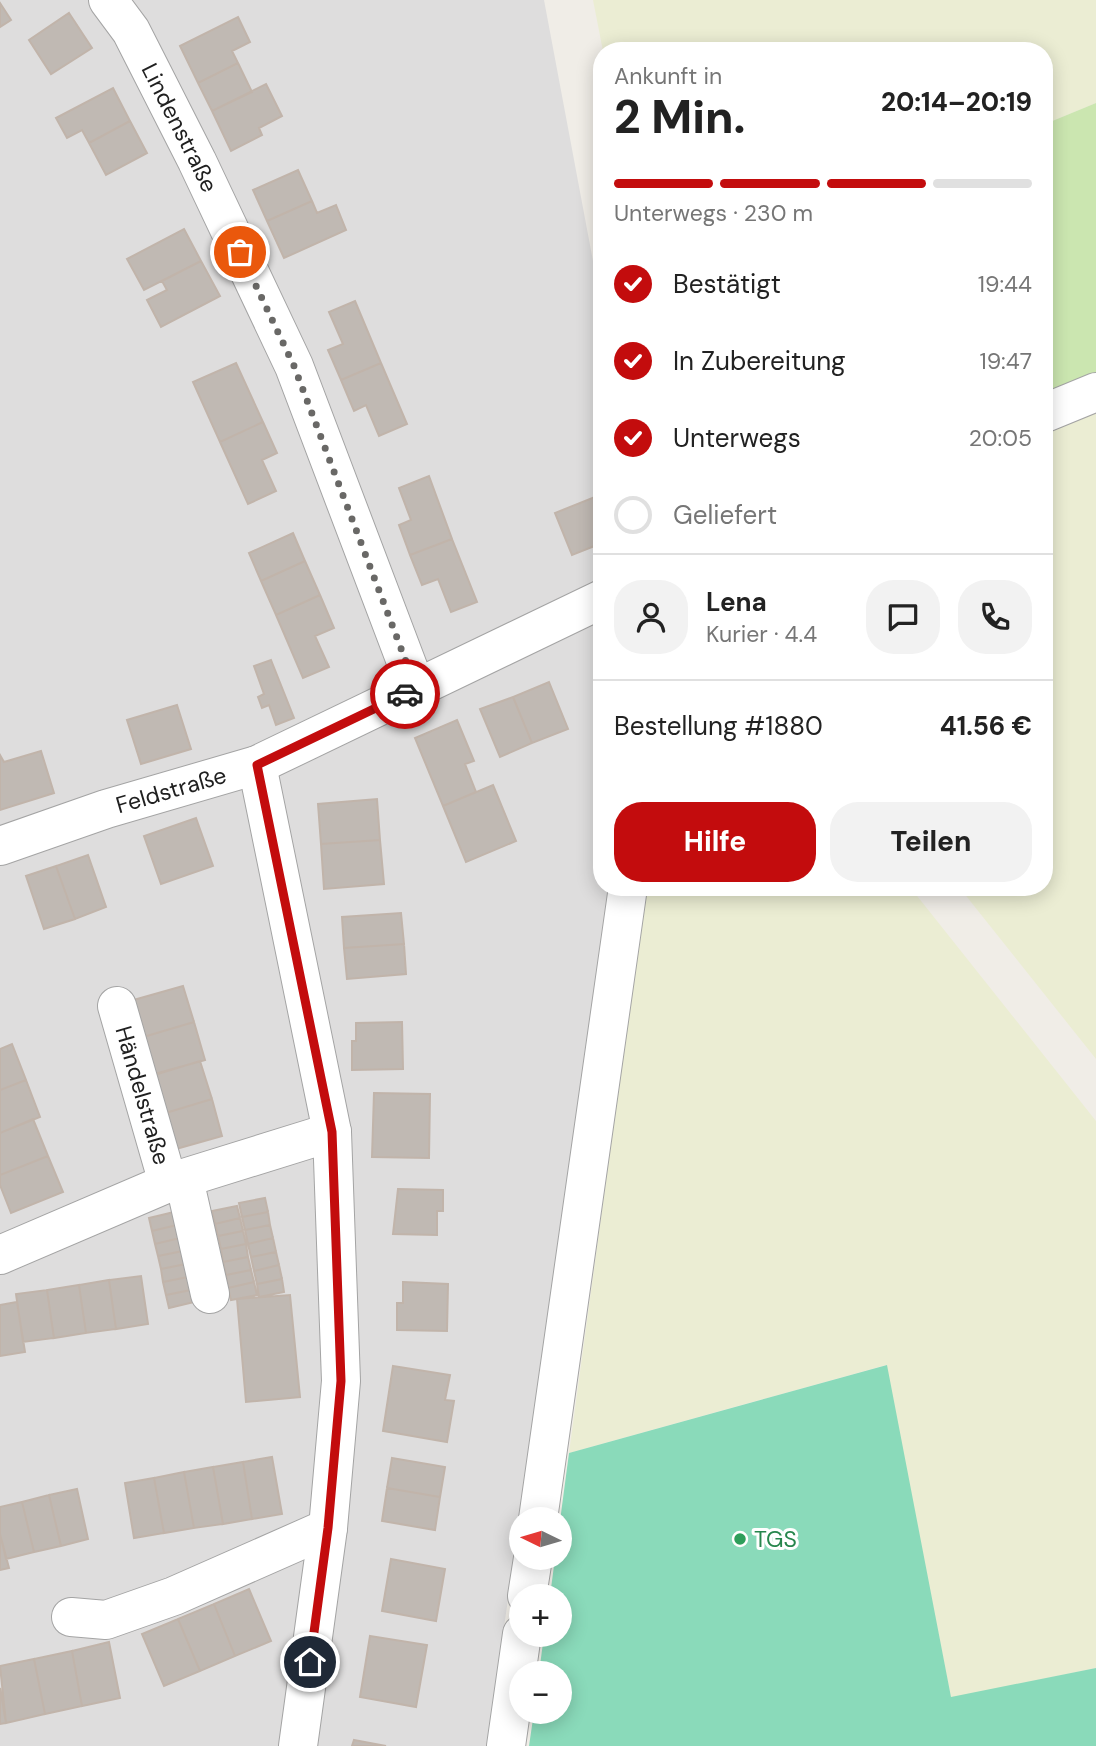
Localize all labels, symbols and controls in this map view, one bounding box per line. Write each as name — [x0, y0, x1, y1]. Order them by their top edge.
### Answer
street label: Lindenstraße — [135, 58, 225, 197]
text: Ankunft in — [614, 61, 722, 91]
text: 20:14–20:19 — [881, 85, 1032, 119]
text: 2 Min. — [614, 87, 745, 147]
text: Unterwegs · 230 m — [614, 198, 813, 228]
pin — [210, 222, 270, 282]
icon: bag — [221, 233, 259, 271]
icon: check — [614, 265, 652, 303]
text: Bestätigt — [673, 267, 781, 301]
text: 19:44 — [978, 269, 1032, 299]
icon: check — [614, 342, 652, 380]
text: In Zubereitung — [673, 344, 846, 378]
text: 19:47 — [979, 346, 1032, 376]
icon: check — [614, 419, 652, 457]
text: Unterwegs — [673, 421, 801, 455]
text: 20:05 — [969, 423, 1032, 453]
text: Geliefert — [673, 498, 777, 532]
button: person — [614, 580, 688, 654]
button: chat — [866, 580, 940, 654]
button: phone — [958, 580, 1032, 654]
text: Lena — [706, 585, 767, 619]
text: Kurier · 4.4 — [706, 619, 817, 649]
courier — [370, 659, 440, 729]
icon: car — [386, 675, 424, 713]
text: Bestellung #1880 — [614, 709, 823, 743]
text: 41.56 € — [940, 709, 1032, 743]
street label: Feldstraße — [112, 760, 230, 820]
button: Hilfe — [614, 802, 816, 882]
button: Teilen — [830, 802, 1032, 882]
street label: Händelstraße — [109, 1022, 177, 1168]
north arrow — [509, 1507, 572, 1570]
map controls — [509, 1507, 572, 1724]
place label: TGS — [754, 1524, 797, 1554]
marker: TGS — [732, 1531, 748, 1547]
button: + — [509, 1584, 572, 1647]
pin — [280, 1632, 340, 1692]
icon: home — [291, 1643, 329, 1681]
button: − — [509, 1661, 572, 1724]

